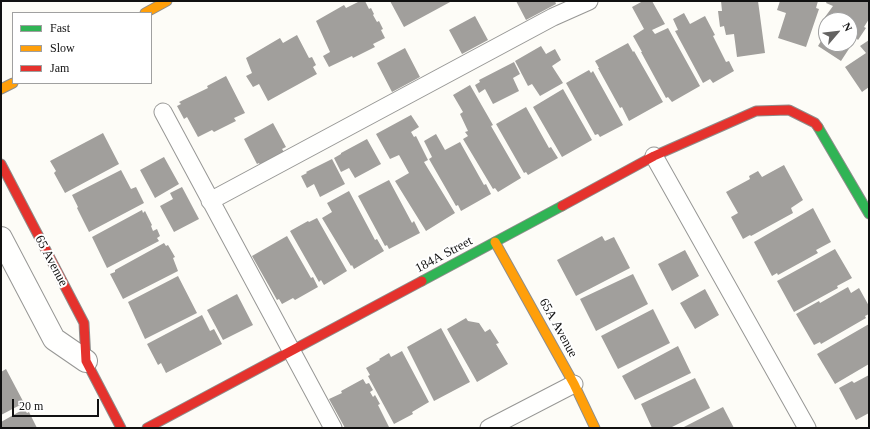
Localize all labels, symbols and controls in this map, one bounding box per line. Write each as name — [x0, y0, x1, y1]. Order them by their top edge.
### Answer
legend — [12, 12, 152, 84]
north arrow — [818, 12, 858, 52]
text: Fast — [50, 21, 70, 35]
text: N — [841, 21, 855, 33]
text: Slow — [50, 41, 75, 55]
text: Jam — [50, 61, 69, 75]
street label: 65 Avenue — [31, 233, 71, 289]
street label: 184A Street — [413, 233, 475, 277]
street label: 65A Avenue — [535, 296, 581, 360]
scale bar — [14, 391, 101, 417]
text: 20 m — [19, 399, 43, 413]

